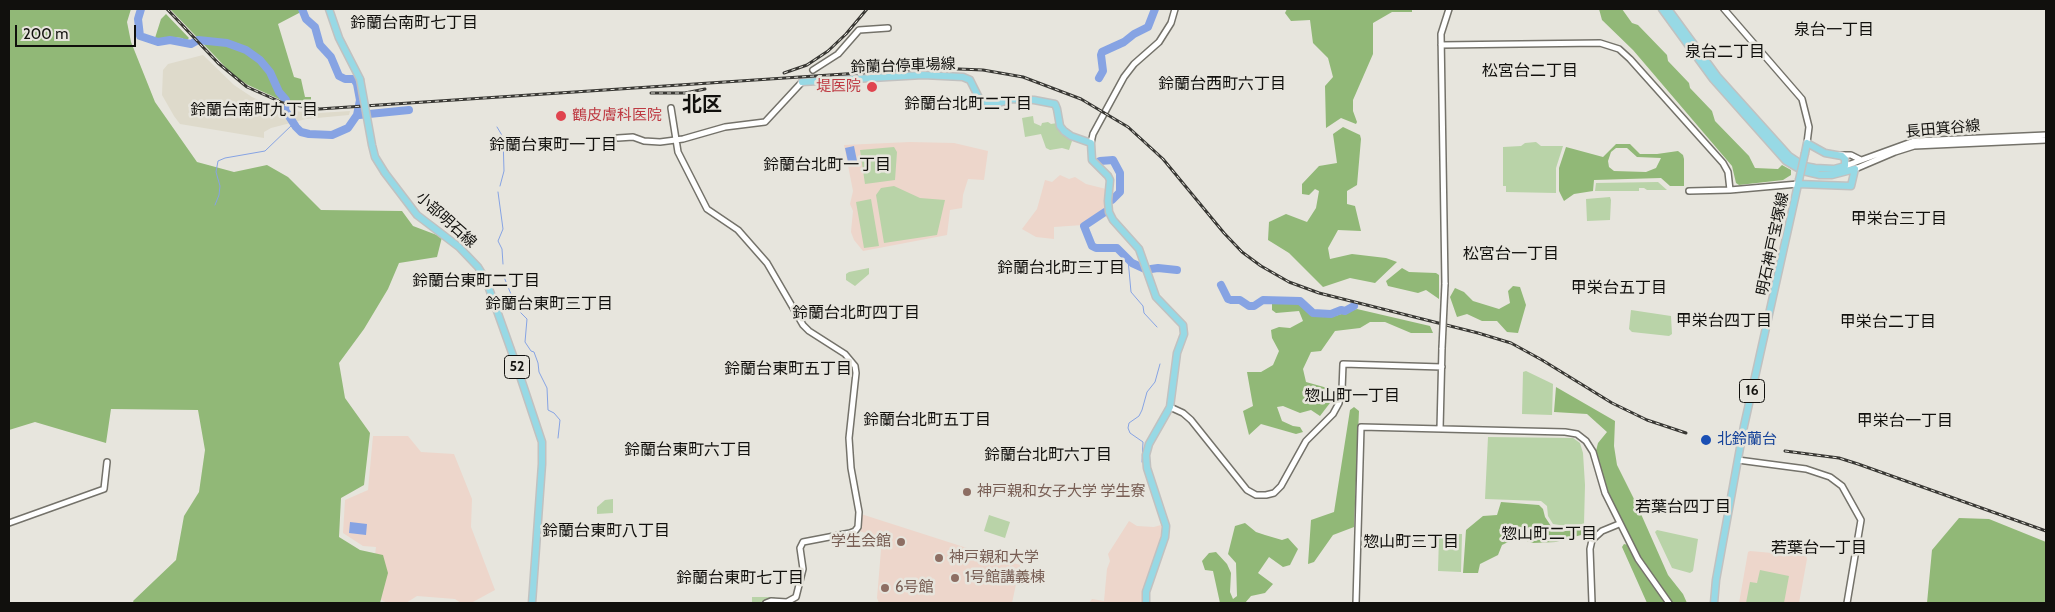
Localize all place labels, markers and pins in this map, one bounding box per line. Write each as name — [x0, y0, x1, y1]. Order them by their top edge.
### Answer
place label: 堤医院 — [816, 78, 861, 96]
marker: 堤医院 — [865, 80, 879, 94]
place label: 鶴皮膚科医院 — [572, 107, 662, 125]
marker: 鶴皮膚科医院 — [554, 109, 568, 123]
place label: 北鈴蘭台 — [1717, 431, 1777, 449]
marker: 北鈴蘭台 — [1699, 433, 1713, 447]
place label: 神戸親和女子大学 学生寮 — [977, 483, 1145, 501]
marker: 神戸親和女子大学 学生寮 — [961, 486, 973, 498]
place label: 学生会館 — [831, 533, 891, 551]
marker: 学生会館 — [895, 536, 907, 548]
place label: 神戸親和大学 — [949, 549, 1039, 567]
marker: 神戸親和大学 — [933, 552, 945, 564]
place label: 1号館講義棟 — [965, 569, 1045, 587]
marker: 1号館講義棟 — [949, 572, 961, 584]
place label: 6号館 — [895, 579, 934, 597]
marker: 6号館 — [879, 582, 891, 594]

